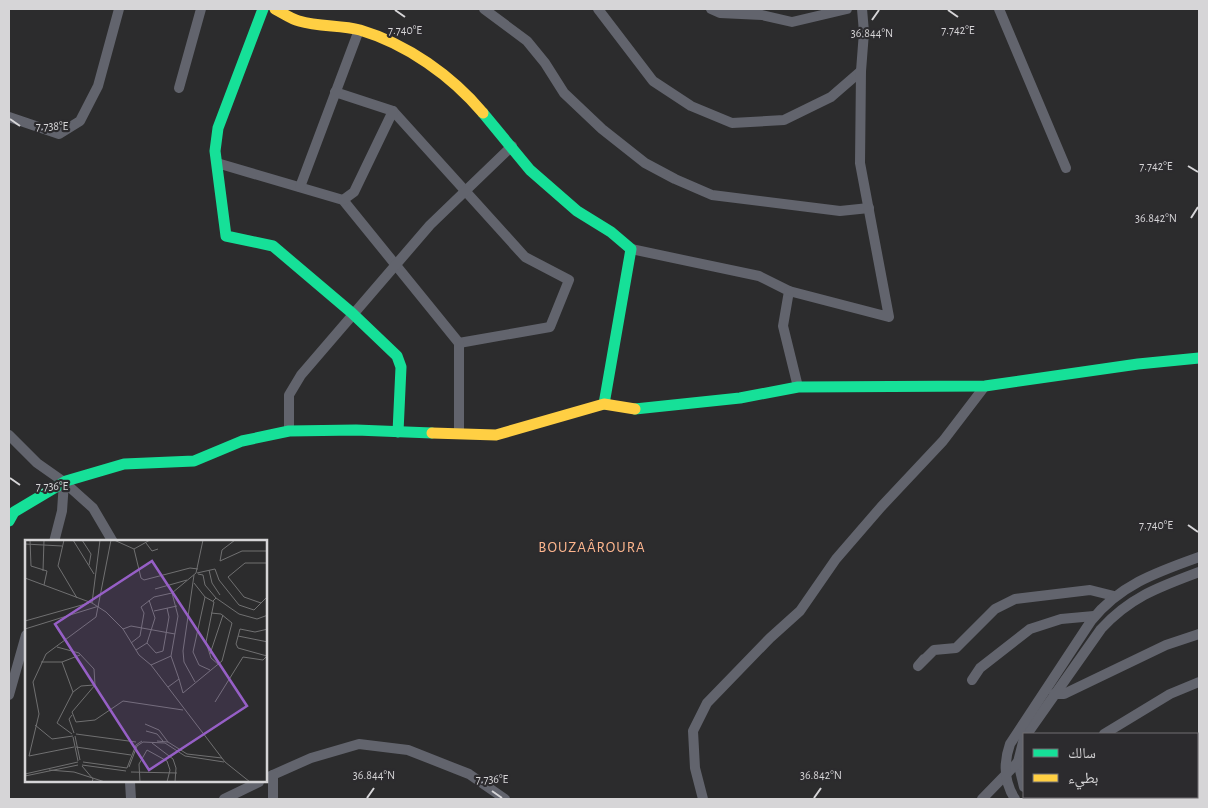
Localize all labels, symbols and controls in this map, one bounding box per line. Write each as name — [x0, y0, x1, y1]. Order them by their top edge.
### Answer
text: 7.740°E — [388, 24, 422, 36]
text: 7.742°E — [941, 24, 975, 36]
text: 36.844°N — [851, 27, 893, 39]
text: 7.738°E — [36, 120, 69, 132]
text: 7.742°E — [1139, 160, 1173, 172]
text: 36.842°N — [1135, 212, 1177, 224]
text: 7.736°E — [36, 480, 69, 492]
text: 7.740°E — [1139, 519, 1173, 531]
district label: BOUZAÂROURA — [538, 539, 646, 555]
inset map — [25, 540, 268, 783]
legend — [1023, 733, 1198, 798]
text: سالك — [1068, 746, 1096, 761]
text: 36.844°N — [353, 769, 395, 781]
text: 36.842°N — [800, 769, 842, 781]
text: بطيء — [1068, 771, 1098, 790]
text: 7.736°E — [476, 773, 509, 785]

